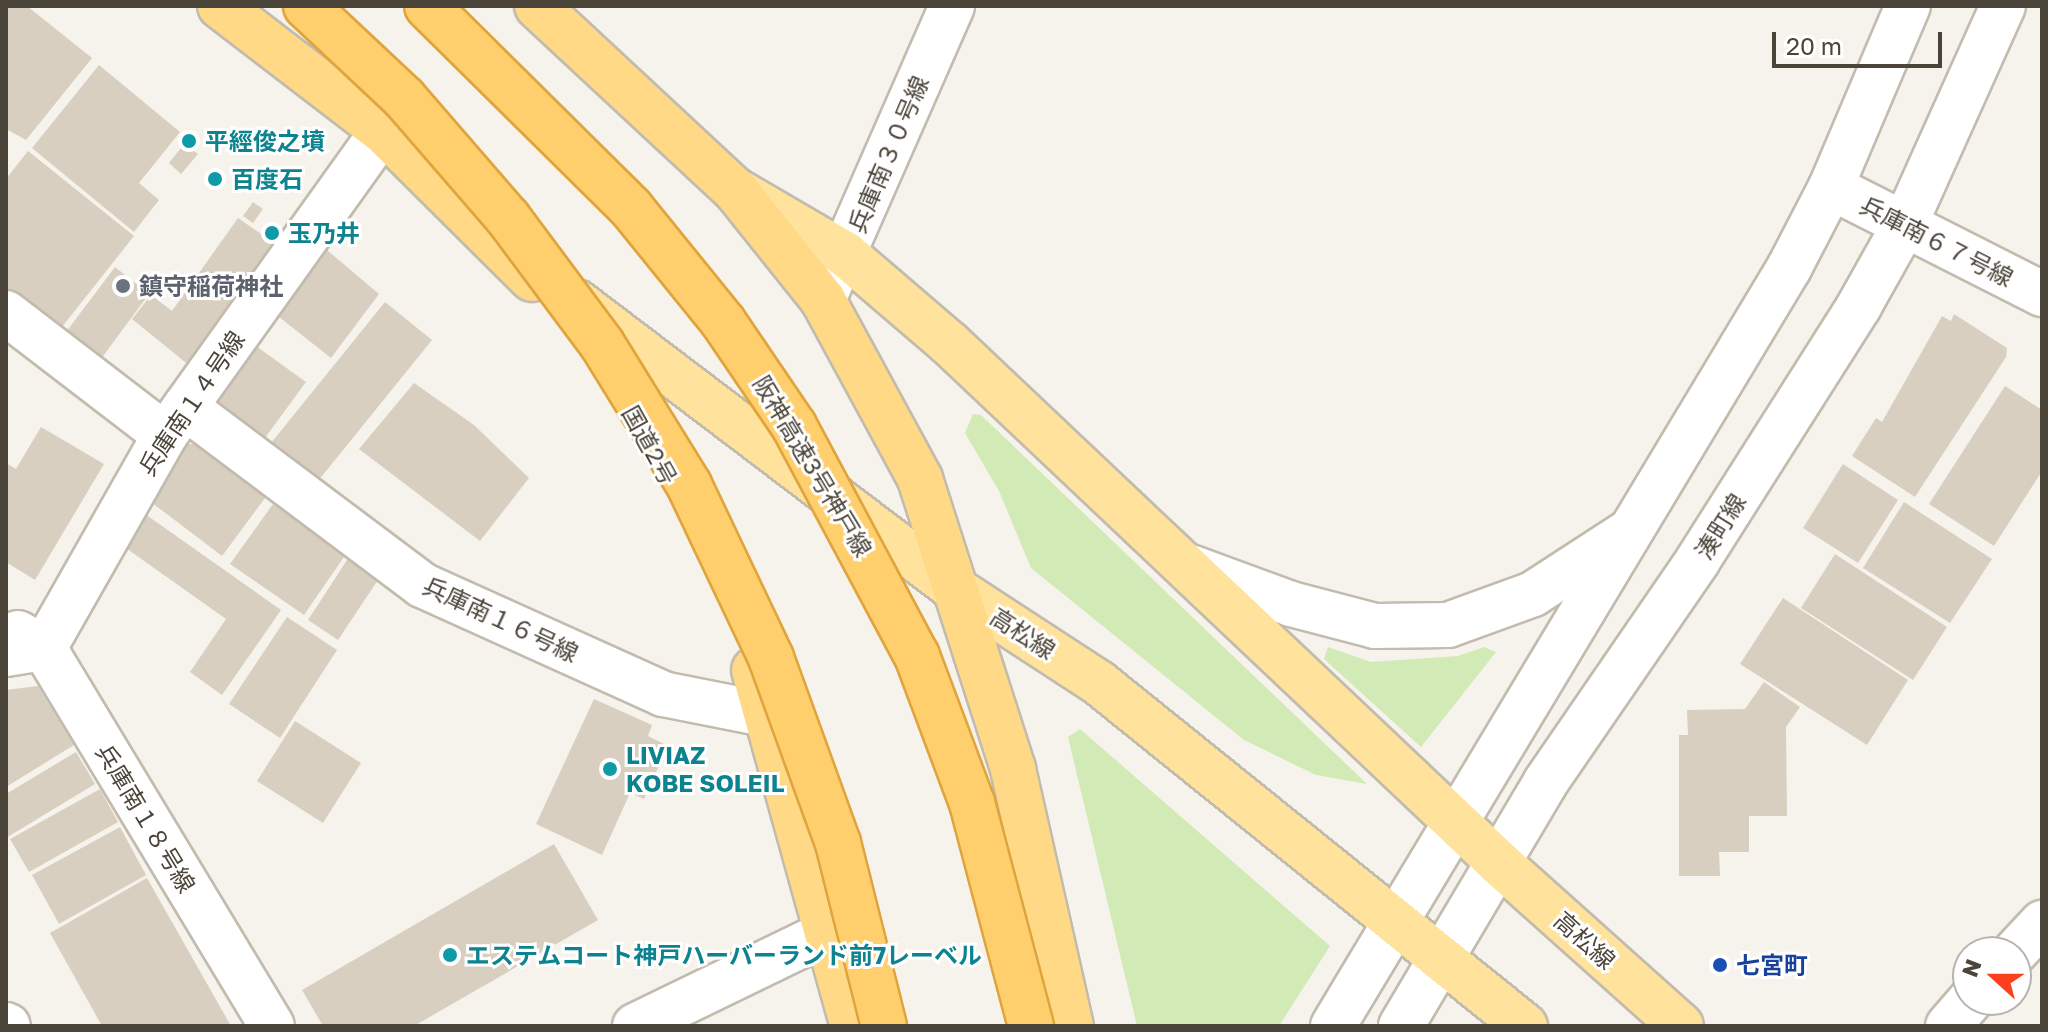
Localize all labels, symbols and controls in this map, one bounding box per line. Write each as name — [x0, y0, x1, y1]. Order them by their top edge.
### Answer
scale bar — [1776, 16, 1946, 66]
text: 20 m — [1786, 31, 1842, 60]
street label: 兵庫南３０号線 — [842, 71, 934, 237]
place label: 平經俊之墳 — [205, 127, 325, 155]
marker: 平經俊之墳 — [180, 132, 198, 150]
place label: 百度石 — [231, 165, 303, 193]
marker: 百度石 — [206, 170, 224, 188]
street label: 兵庫南６７号線 — [1856, 190, 2018, 292]
place label: 玉乃井 — [288, 219, 360, 247]
marker: 玉乃井 — [263, 224, 281, 242]
place label: 鎮守稲荷神社 — [139, 272, 283, 300]
marker: 鎮守稲荷神社 — [114, 277, 132, 295]
street label: 兵庫南１４号線 — [132, 325, 250, 481]
street label: 阪神高速3号神戸線 — [748, 370, 878, 562]
street label: 国道2号 — [617, 400, 683, 490]
street label: 湊町線 — [1689, 488, 1751, 564]
street label: 兵庫南１６号線 — [419, 570, 583, 668]
street label: 高松線 — [985, 601, 1061, 665]
street label: 兵庫南１８号線 — [90, 739, 202, 897]
place label: LIVIAZ KOBE SOLEIL — [626, 741, 784, 797]
marker: LIVIAZ KOBE SOLEIL — [601, 760, 619, 778]
street label: 高松線 — [1549, 905, 1621, 975]
north arrow — [1952, 936, 2032, 1016]
place label: エステムコート神戸ハーバーランド前7レーベル — [466, 941, 983, 969]
marker: エステムコート神戸ハーバーランド前7レーベル — [441, 946, 459, 964]
place label: 七宮町 — [1736, 951, 1808, 979]
text: N — [1955, 955, 1987, 981]
marker: 七宮町 — [1711, 956, 1729, 974]

